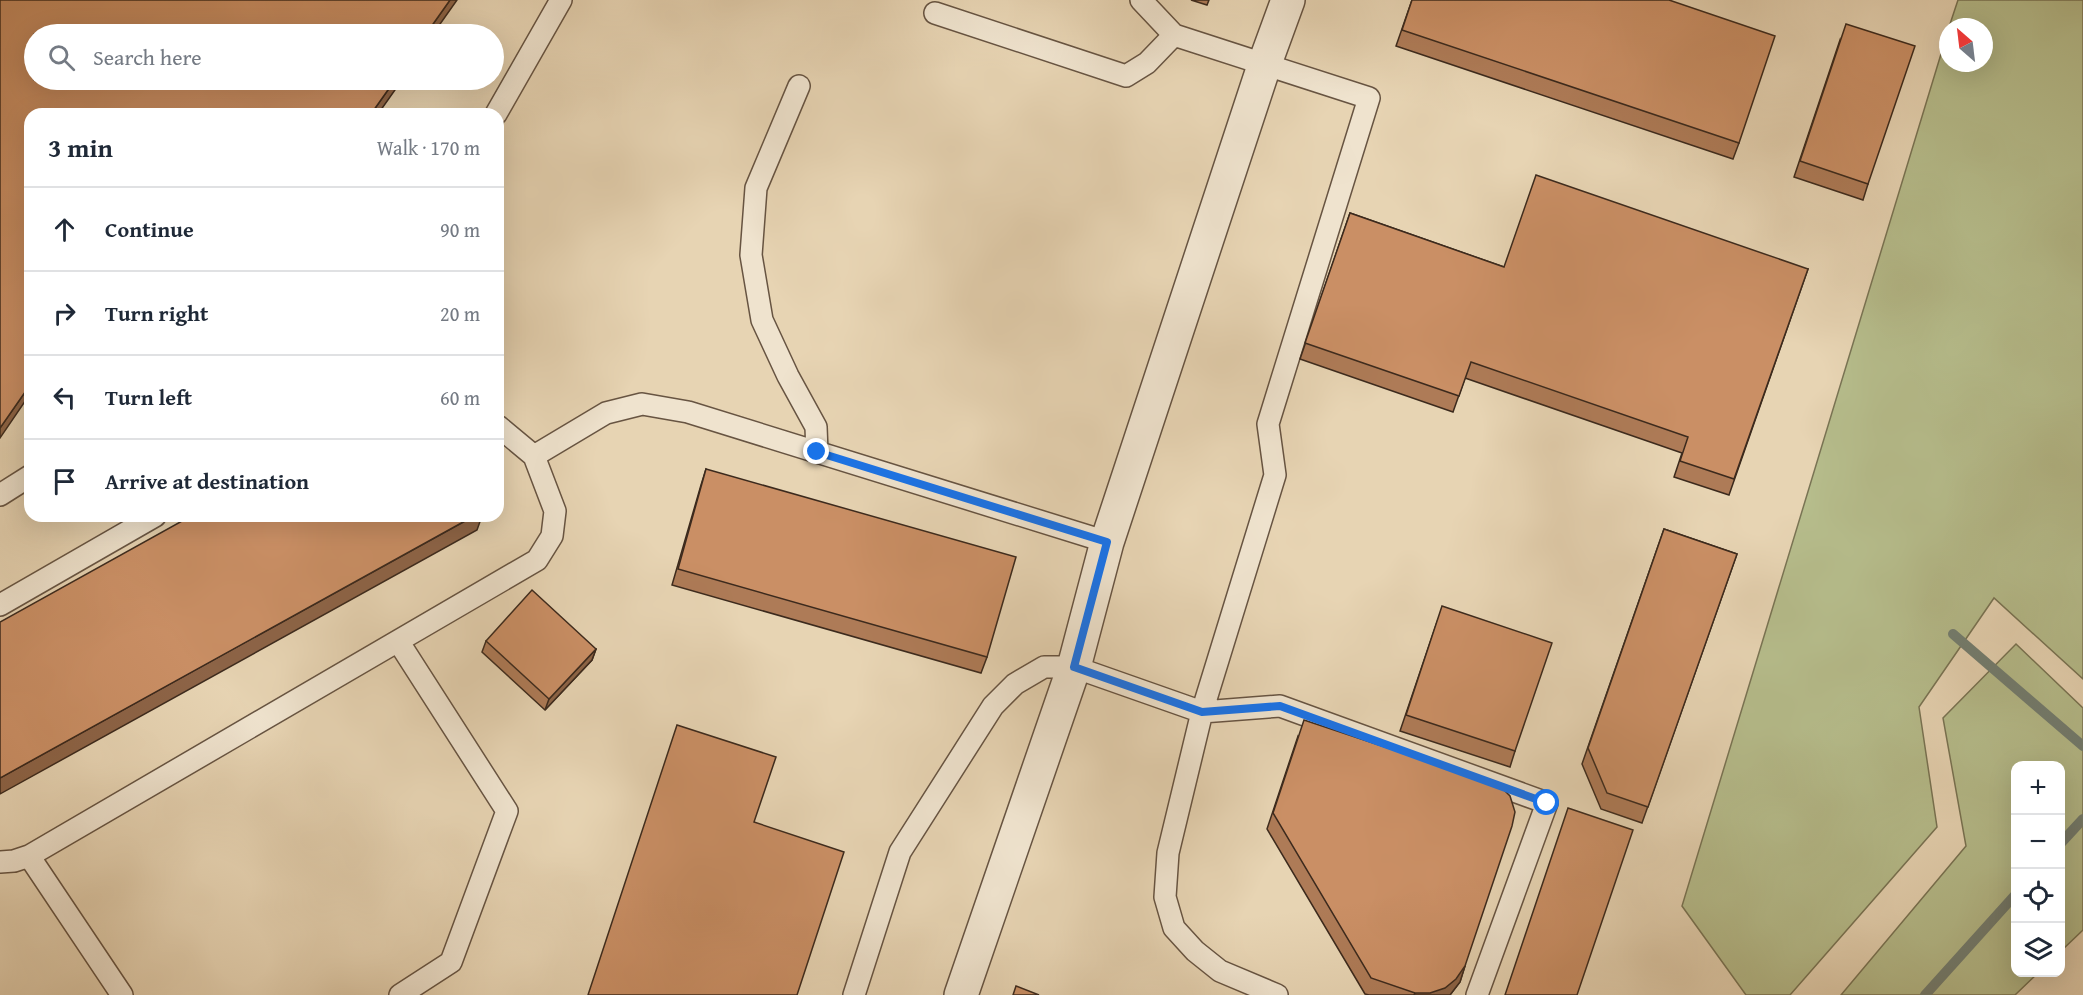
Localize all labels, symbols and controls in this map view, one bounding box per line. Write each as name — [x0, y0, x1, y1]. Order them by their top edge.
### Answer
north arrow — [1939, 18, 1993, 72]
search box — [24, 24, 504, 90]
icon: search — [45, 41, 78, 74]
text: Search here — [93, 41, 202, 73]
text: 3 min — [48, 128, 113, 167]
text: Walk · 170 m — [377, 133, 480, 162]
icon: ahead — [48, 213, 81, 246]
text: Continue — [105, 213, 194, 245]
text: 90 m — [440, 215, 480, 244]
icon: right — [48, 297, 81, 330]
text: Turn right — [105, 297, 208, 329]
text: 20 m — [440, 299, 480, 328]
icon: left — [48, 381, 81, 414]
text: Turn left — [105, 381, 192, 413]
text: 60 m — [440, 383, 480, 412]
route end — [803, 438, 829, 464]
icon: arrive — [48, 465, 81, 498]
text: Arrive at destination — [105, 465, 309, 497]
map controls — [2011, 761, 2065, 977]
button: + — [2011, 761, 2065, 815]
route start — [1533, 789, 1559, 815]
button: − — [2011, 815, 2065, 869]
button: locate — [2011, 869, 2065, 923]
button: layers — [2011, 923, 2065, 977]

